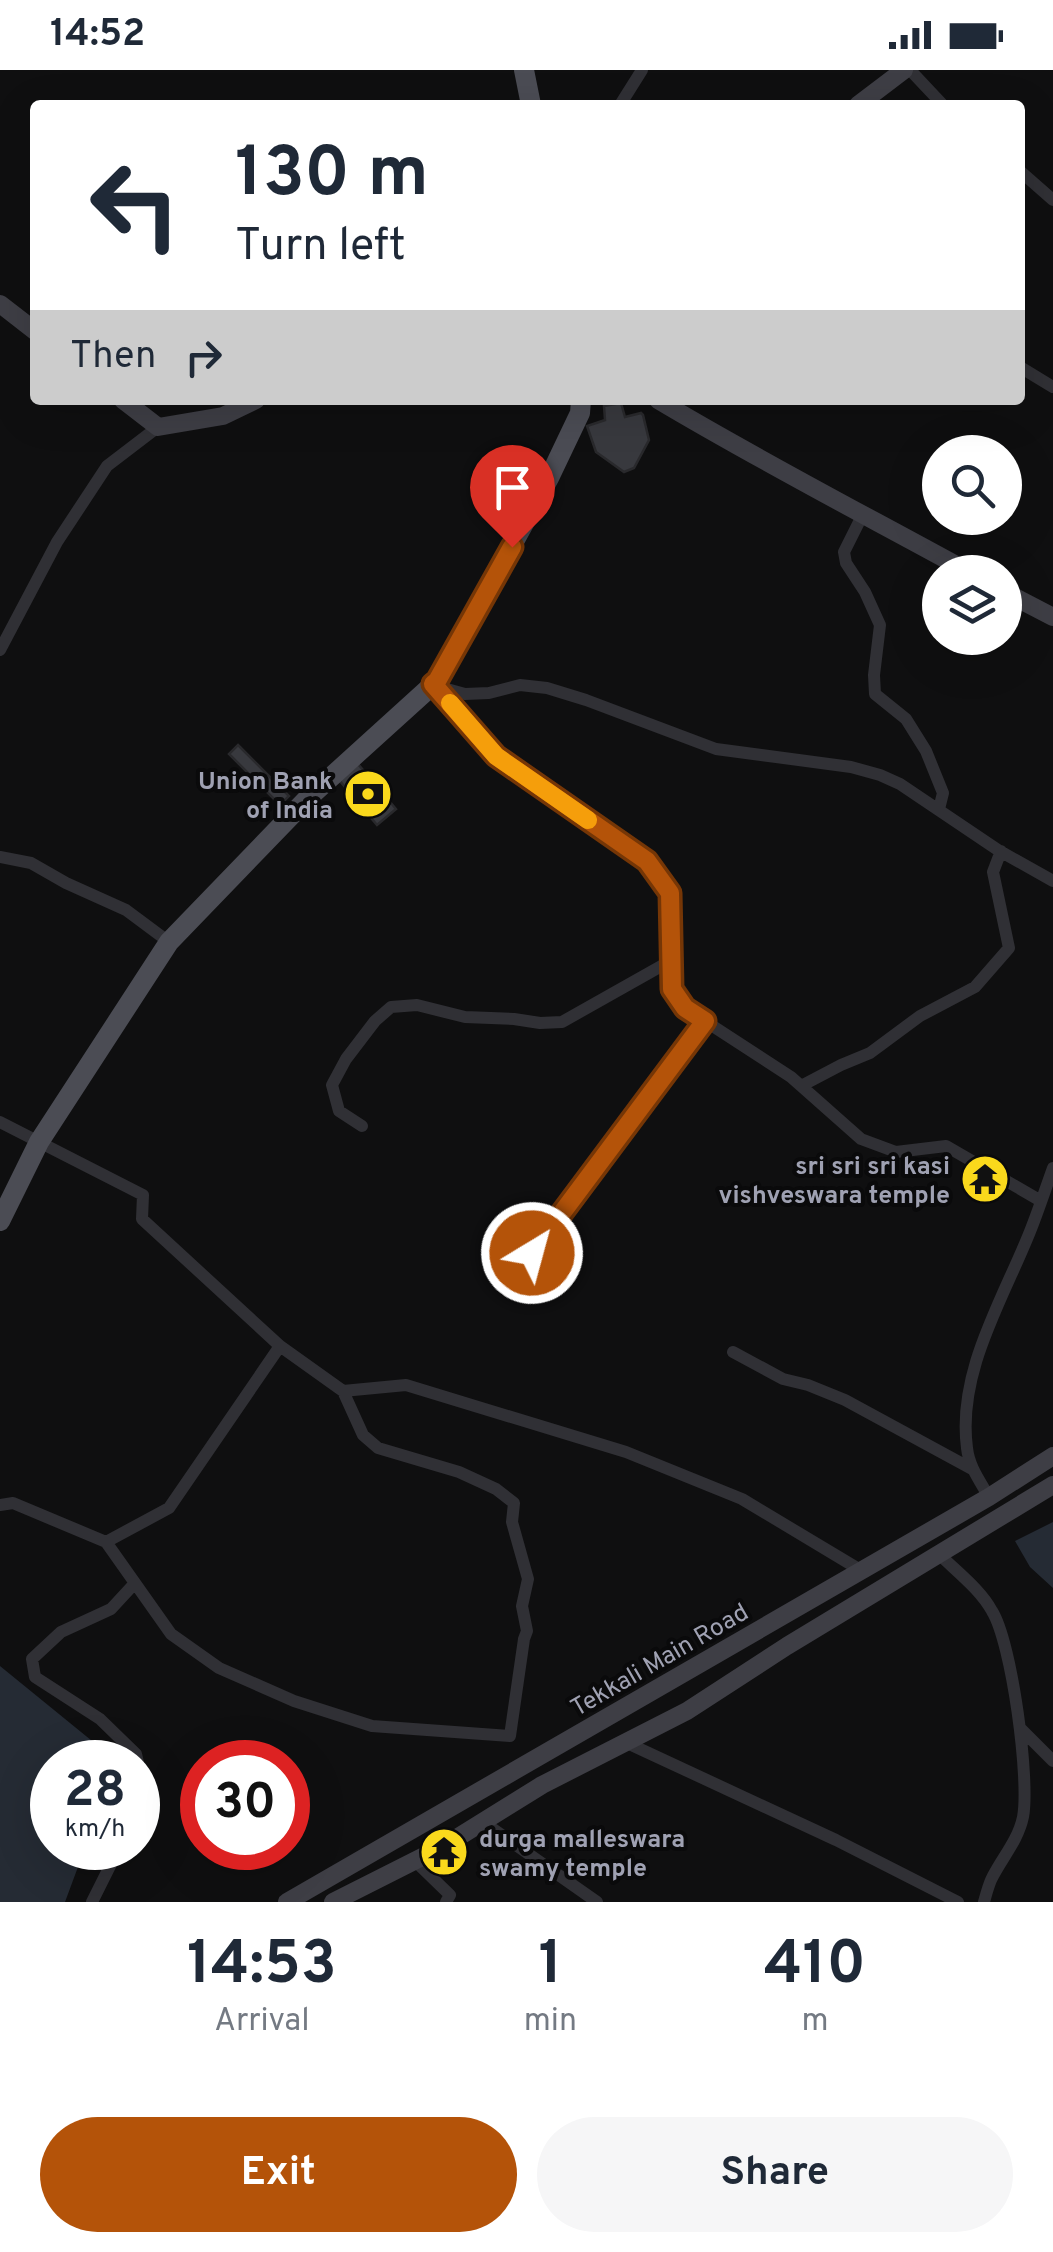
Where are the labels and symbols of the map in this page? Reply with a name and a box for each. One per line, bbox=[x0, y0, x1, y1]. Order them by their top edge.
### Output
pin bbox=[470, 445, 555, 548]
place label: Union Bank of India bbox=[198, 767, 333, 828]
bank icon: Union Bank of India bbox=[342, 768, 394, 820]
place label: sri sri sri kasi vishveswara temple bbox=[719, 1152, 950, 1213]
temple icon: sri sri sri kasi vishveswara temple bbox=[959, 1153, 1011, 1205]
position arrow bbox=[480, 1201, 584, 1305]
street label: Tekkali Main Road bbox=[566, 1598, 755, 1726]
speed limit sign: 30 bbox=[180, 1740, 310, 1870]
place label: durga malleswara swamy temple bbox=[479, 1825, 685, 1886]
temple icon: durga malleswara swamy temple bbox=[418, 1826, 470, 1878]

